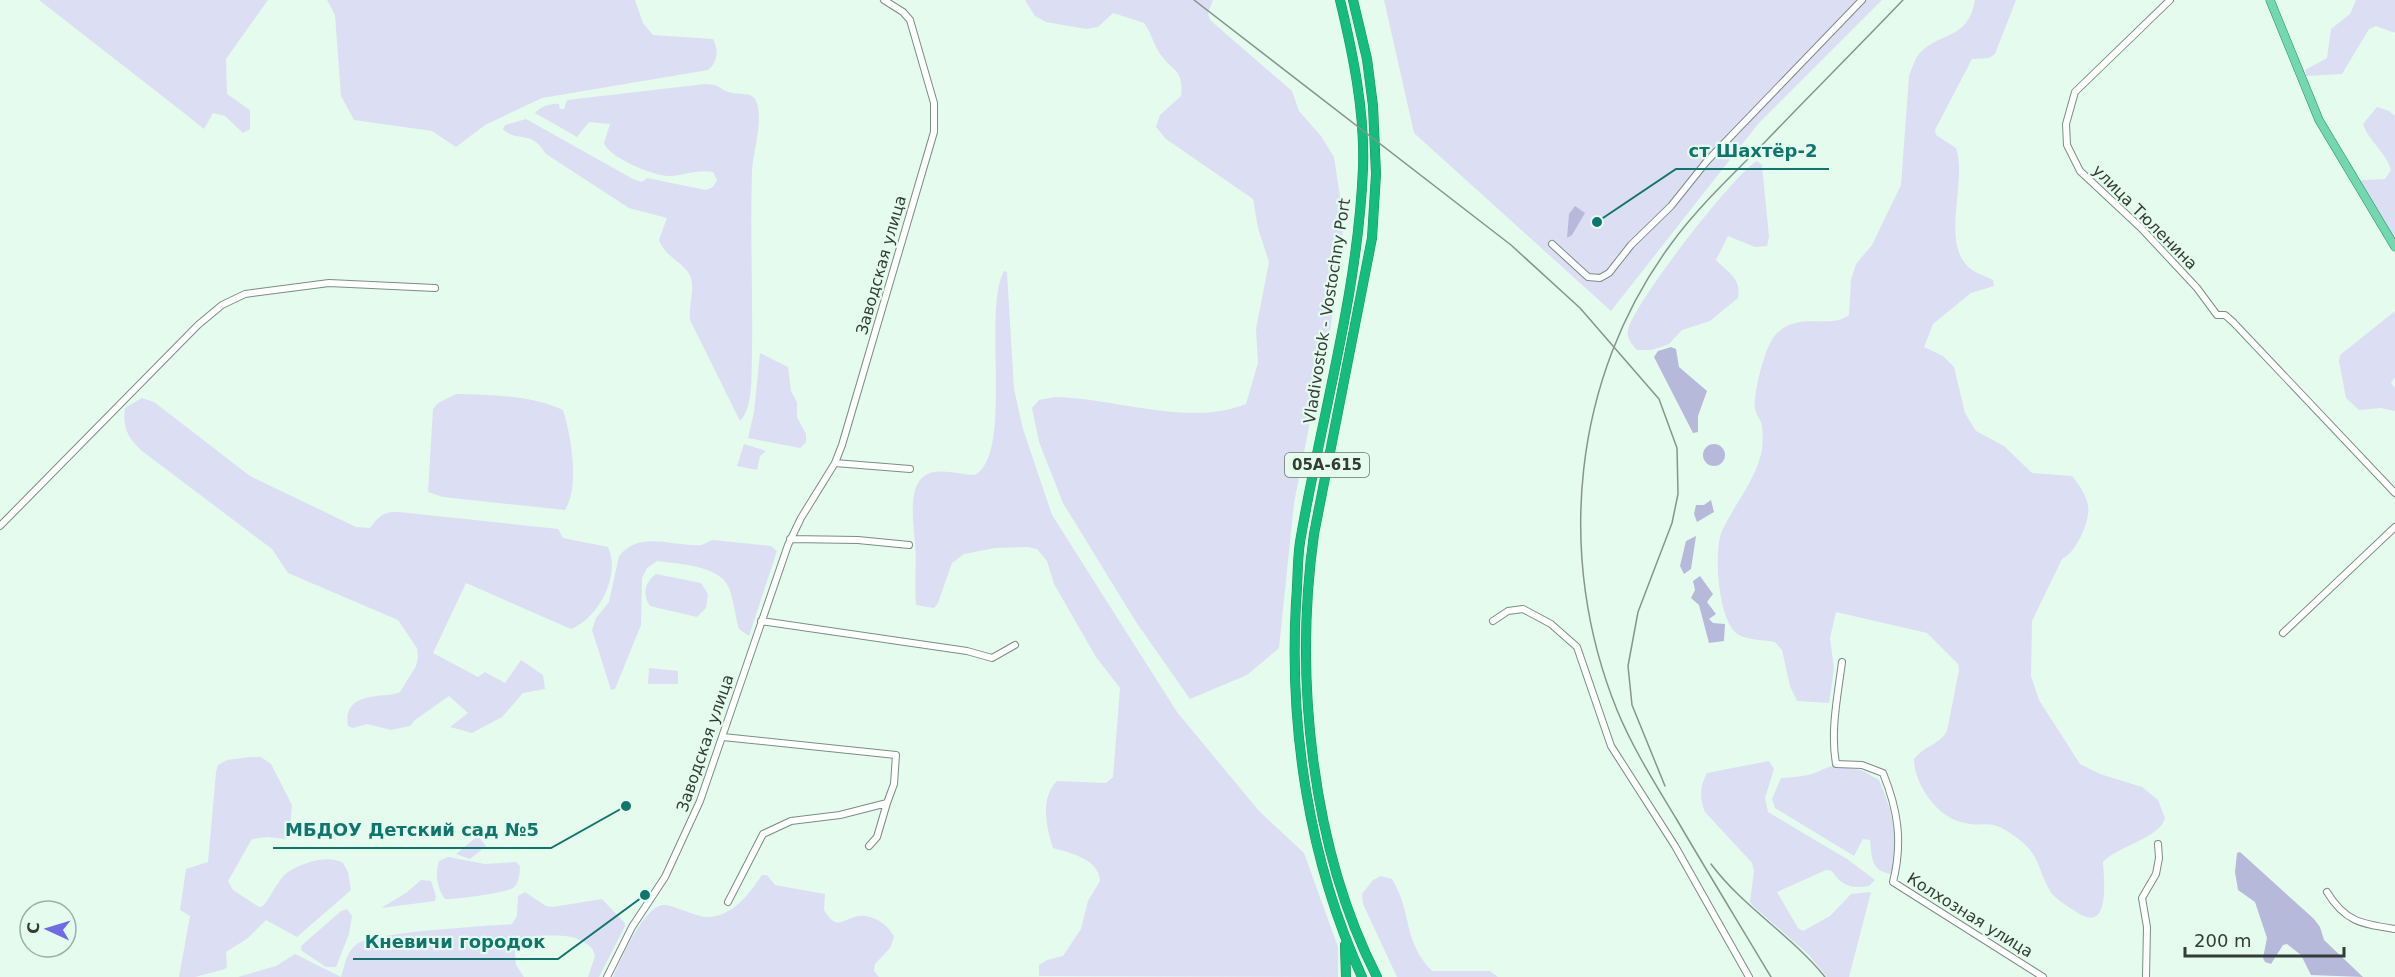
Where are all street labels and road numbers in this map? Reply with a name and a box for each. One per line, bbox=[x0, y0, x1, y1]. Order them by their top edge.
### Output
street label: улица Тюленина bbox=[2089, 161, 2201, 273]
street label: Заводская улица bbox=[852, 193, 910, 337]
street label: Vladivostok - Vostochny Port bbox=[1300, 197, 1354, 425]
road number: 05А-615 bbox=[1285, 453, 1369, 477]
street label: Заводская улица bbox=[673, 672, 737, 814]
street label: Колхозная улица bbox=[1904, 869, 2036, 961]

